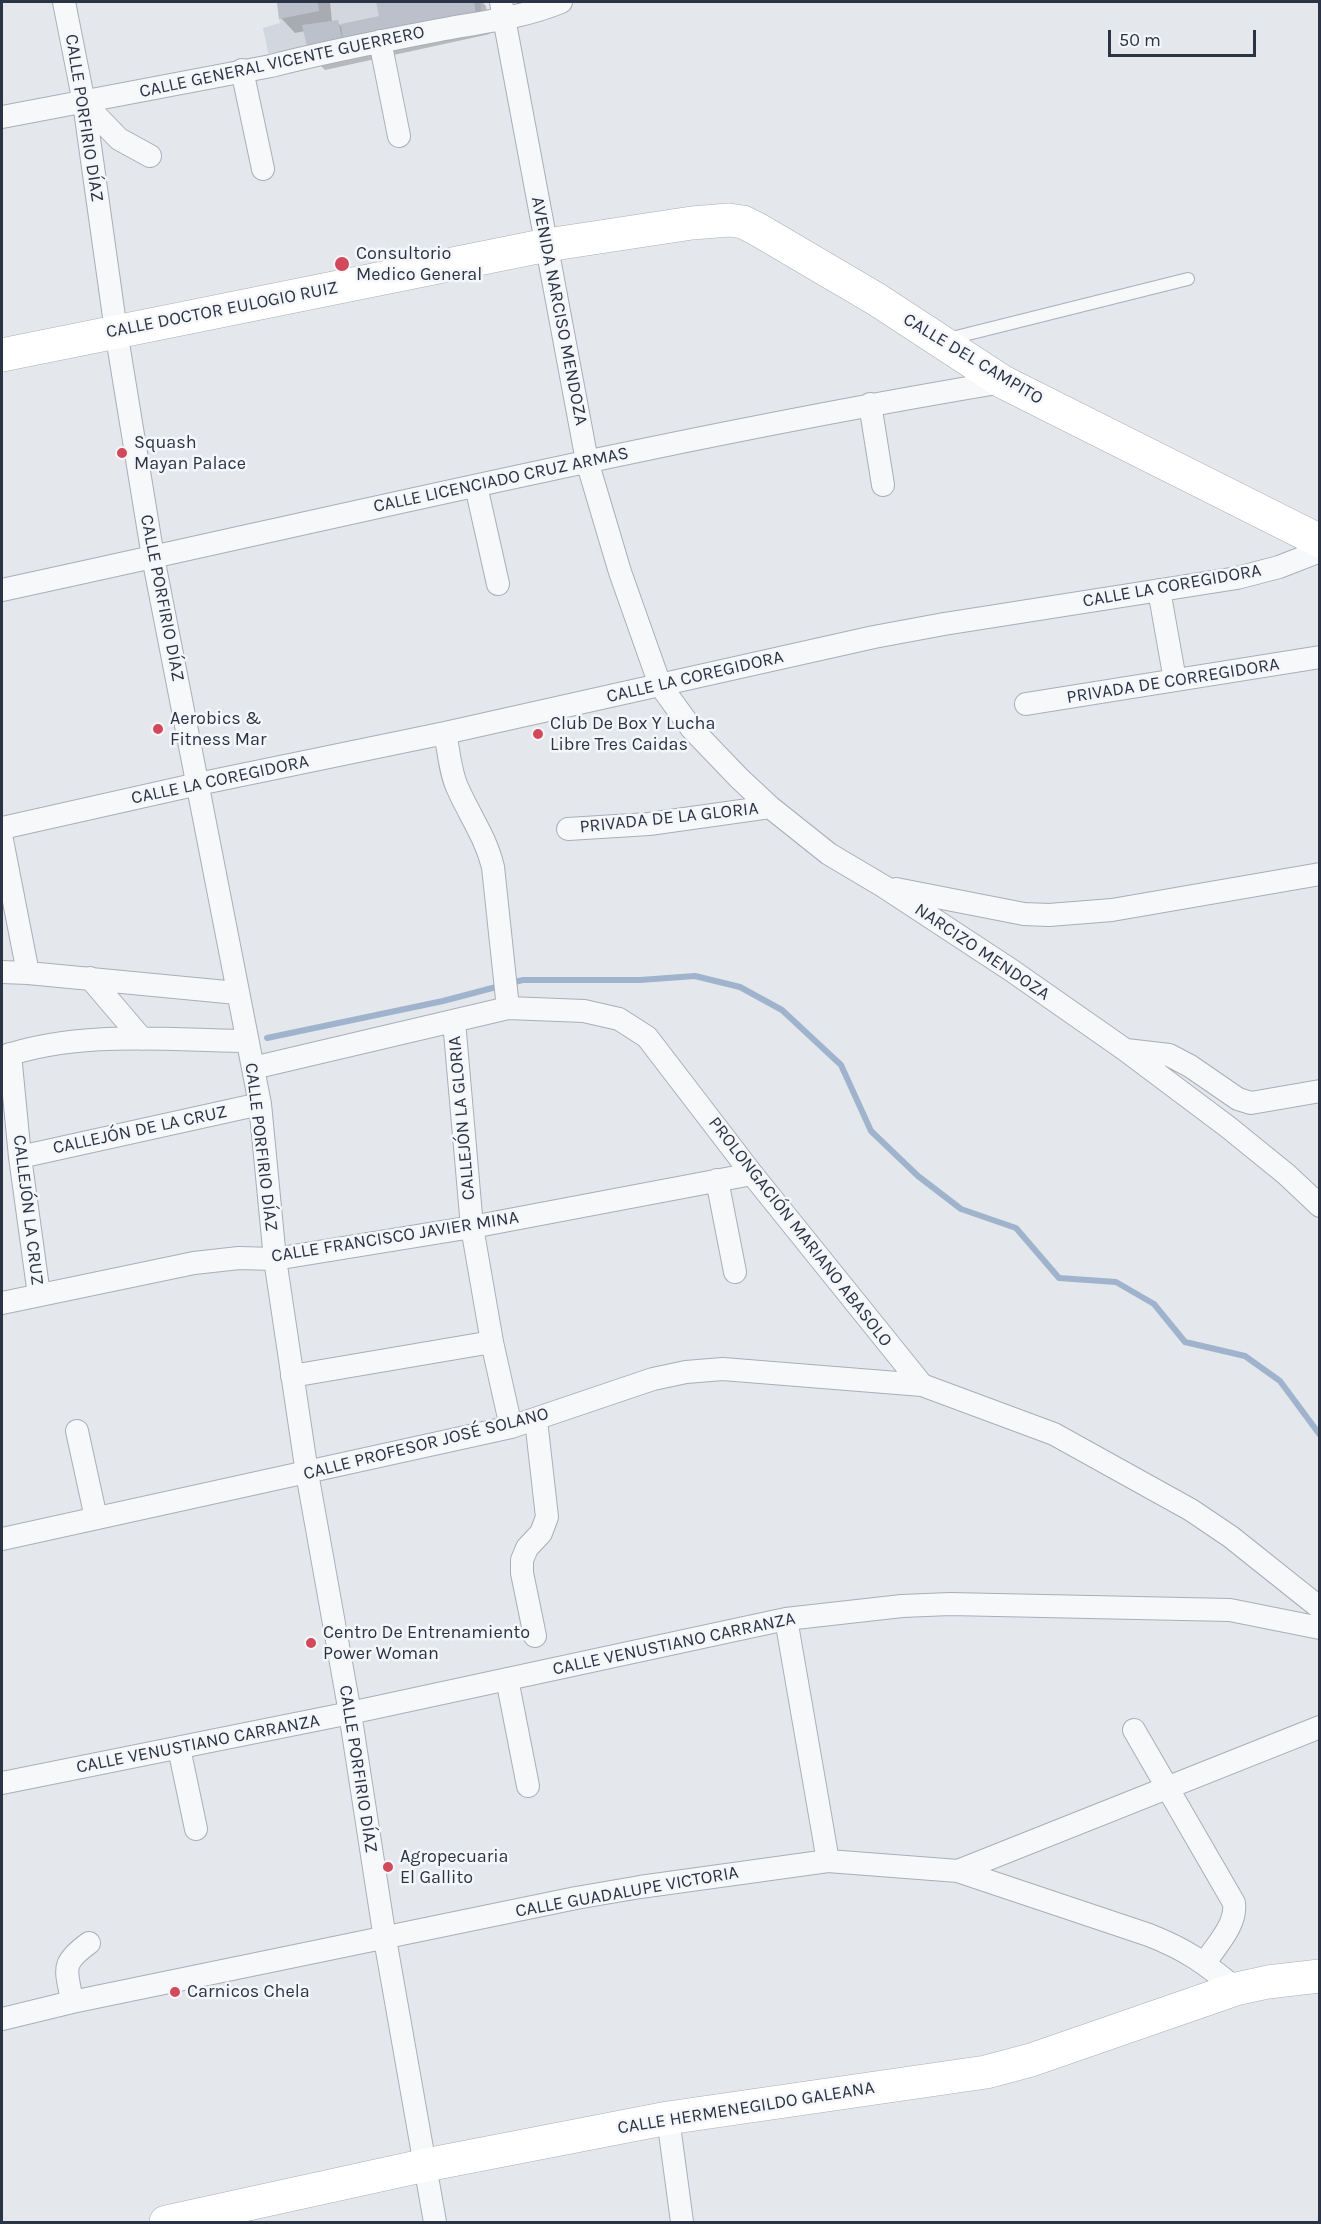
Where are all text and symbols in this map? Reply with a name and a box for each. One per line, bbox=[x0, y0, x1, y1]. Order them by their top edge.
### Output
scale bar bbox=[1111, 18, 1260, 56]
street label: CALLE GENERAL VICENTE GUERRERO bbox=[137, 21, 427, 103]
text: 50 m bbox=[1119, 29, 1161, 51]
street label: CALLE PORFIRIO DÍAZ bbox=[60, 33, 108, 203]
street label: AVENIDA NARCISO MENDOZA bbox=[526, 195, 592, 427]
place label: Consultorio Medico General bbox=[356, 243, 482, 286]
marker: Consultorio Medico General bbox=[333, 255, 351, 273]
street label: CALLE DOCTOR EULOGIO RUIZ bbox=[104, 277, 340, 343]
street label: CALLE DEL CAMPITO bbox=[899, 309, 1047, 409]
place label: Squash Mayan Palace bbox=[134, 432, 246, 474]
street label: CALLE LICENCIADO CRUZ ARMAS bbox=[371, 442, 631, 518]
marker: Squash Mayan Palace bbox=[115, 446, 129, 460]
street label: CALLE PORFIRIO DÍAZ bbox=[135, 513, 189, 683]
street label: CALLE LA COREGIDORA bbox=[1081, 560, 1263, 612]
street label: CALLE LA COREGIDORA bbox=[604, 646, 786, 708]
street label: PRIVADA DE CORREGIDORA bbox=[1065, 654, 1281, 708]
place label: Aerobics & Fitness Mar bbox=[170, 708, 267, 750]
place label: Club De Box Y Lucha Libre Tres Caidas bbox=[550, 713, 715, 756]
marker: Aerobics & Fitness Mar bbox=[151, 722, 165, 736]
marker: Club De Box Y Lucha Libre Tres Caidas bbox=[531, 727, 545, 741]
street label: CALLE LA COREGIDORA bbox=[129, 751, 311, 809]
street label: PRIVADA DE LA GLORIA bbox=[578, 798, 760, 838]
street label: NARCIZO MENDOZA bbox=[910, 899, 1054, 1005]
street label: CALLEJÓN LA GLORIA bbox=[444, 1035, 480, 1201]
street label: CALLE PORFIRIO DÍAZ bbox=[240, 1062, 282, 1232]
street label: CALLEJÓN DE LA CRUZ bbox=[51, 1101, 229, 1159]
street label: PROLONGACIÓN MARIANO ABASOLO bbox=[704, 1113, 896, 1351]
street label: CALLEJÓN LA CRUZ bbox=[8, 1134, 48, 1286]
street label: CALLE FRANCISCO JAVIER MINA bbox=[270, 1207, 520, 1267]
street label: CALLE PROFESOR JOSÉ SOLANO bbox=[301, 1403, 551, 1485]
street label: CALLE VENUSTIANO CARRANZA bbox=[551, 1608, 797, 1680]
place label: Centro De Entrenamiento Power Woman bbox=[323, 1622, 530, 1664]
marker: Centro De Entrenamiento Power Woman bbox=[304, 1636, 318, 1650]
street label: CALLE PORFIRIO DÍAZ bbox=[334, 1684, 382, 1854]
street label: CALLE VENUSTIANO CARRANZA bbox=[74, 1710, 322, 1778]
place label: Agropecuaria El Gallito bbox=[400, 1846, 508, 1888]
marker: Agropecuaria El Gallito bbox=[381, 1860, 395, 1874]
street label: CALLE GUADALUPE VICTORIA bbox=[514, 1862, 740, 1922]
place label: Carnicos Chela bbox=[187, 1981, 310, 2003]
marker: Carnicos Chela bbox=[168, 1985, 182, 1999]
street label: CALLE HERMENEGILDO GALEANA bbox=[616, 2077, 876, 2139]

